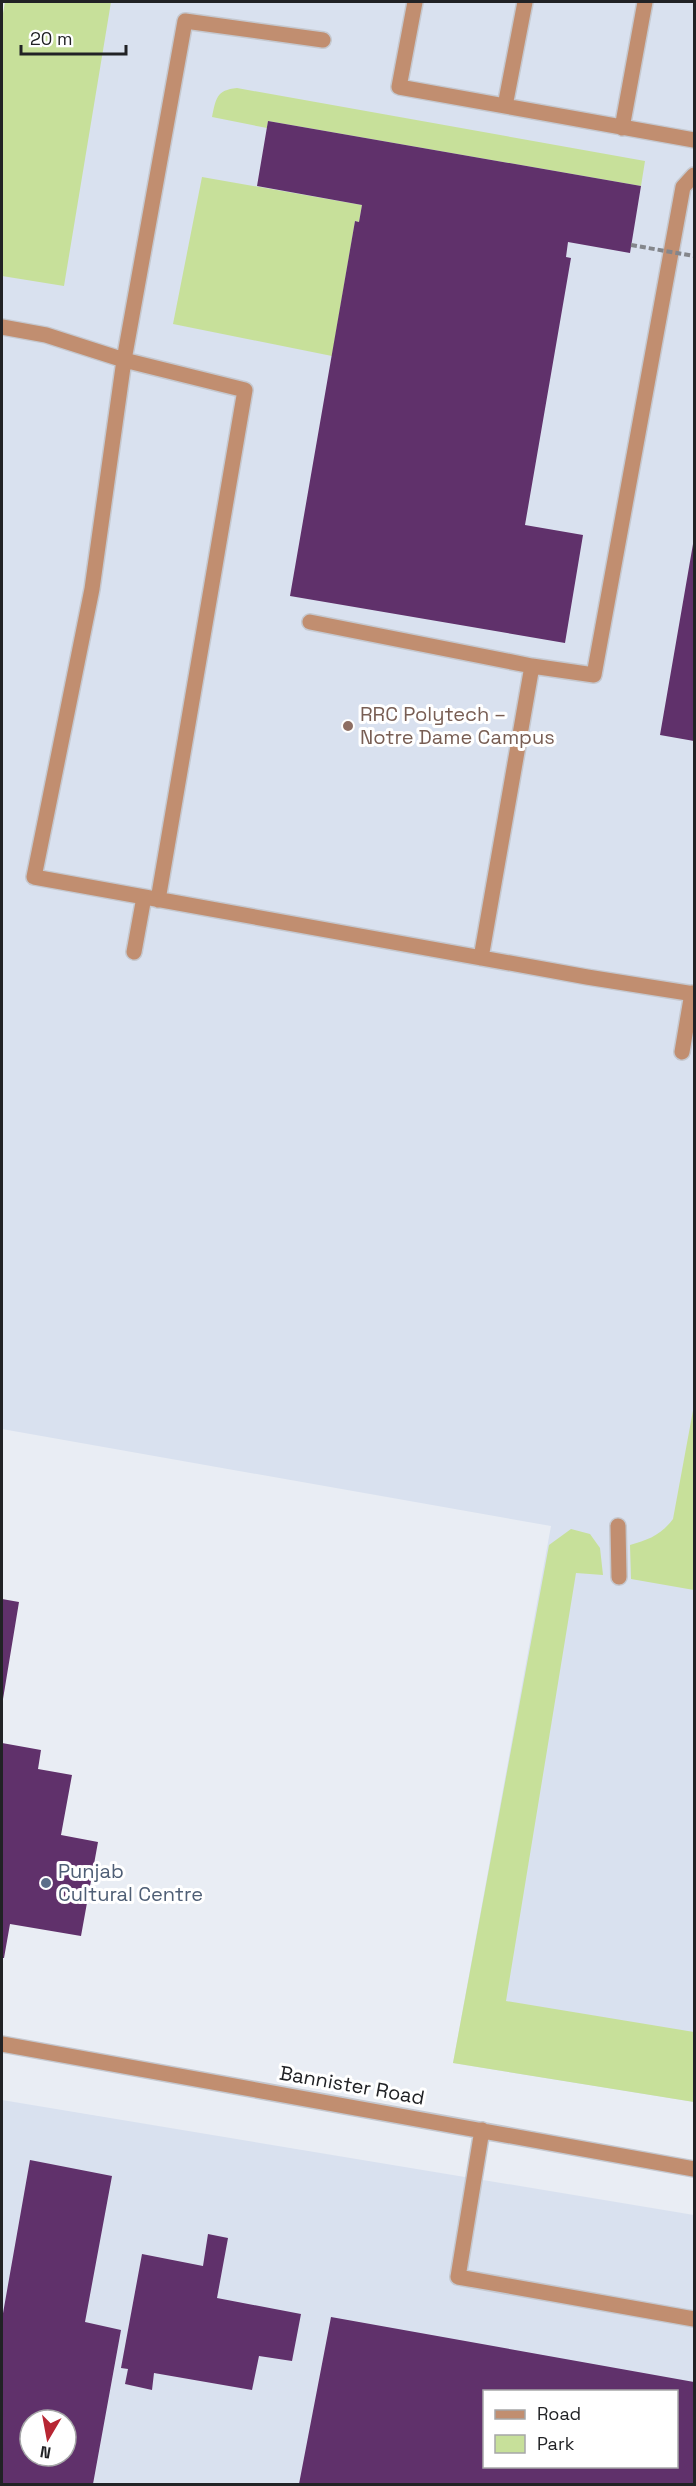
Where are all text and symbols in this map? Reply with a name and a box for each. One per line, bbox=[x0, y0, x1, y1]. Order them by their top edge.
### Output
scale bar bbox=[21, 18, 126, 56]
text: 20 m bbox=[30, 27, 73, 50]
place label: RRC Polytech – Notre Dame Campus bbox=[360, 701, 555, 750]
marker: RRC Polytech – Notre Dame Campus bbox=[341, 719, 355, 733]
place label: Punjab Cultural Centre bbox=[58, 1858, 203, 1907]
marker: Punjab Cultural Centre bbox=[39, 1876, 53, 1890]
street label: Bannister Road bbox=[277, 2059, 427, 2111]
legend bbox=[483, 2390, 678, 2468]
text: Road bbox=[537, 2402, 581, 2425]
north arrow bbox=[18, 2408, 78, 2468]
text: Park bbox=[537, 2432, 575, 2455]
text: N bbox=[38, 2441, 53, 2464]

